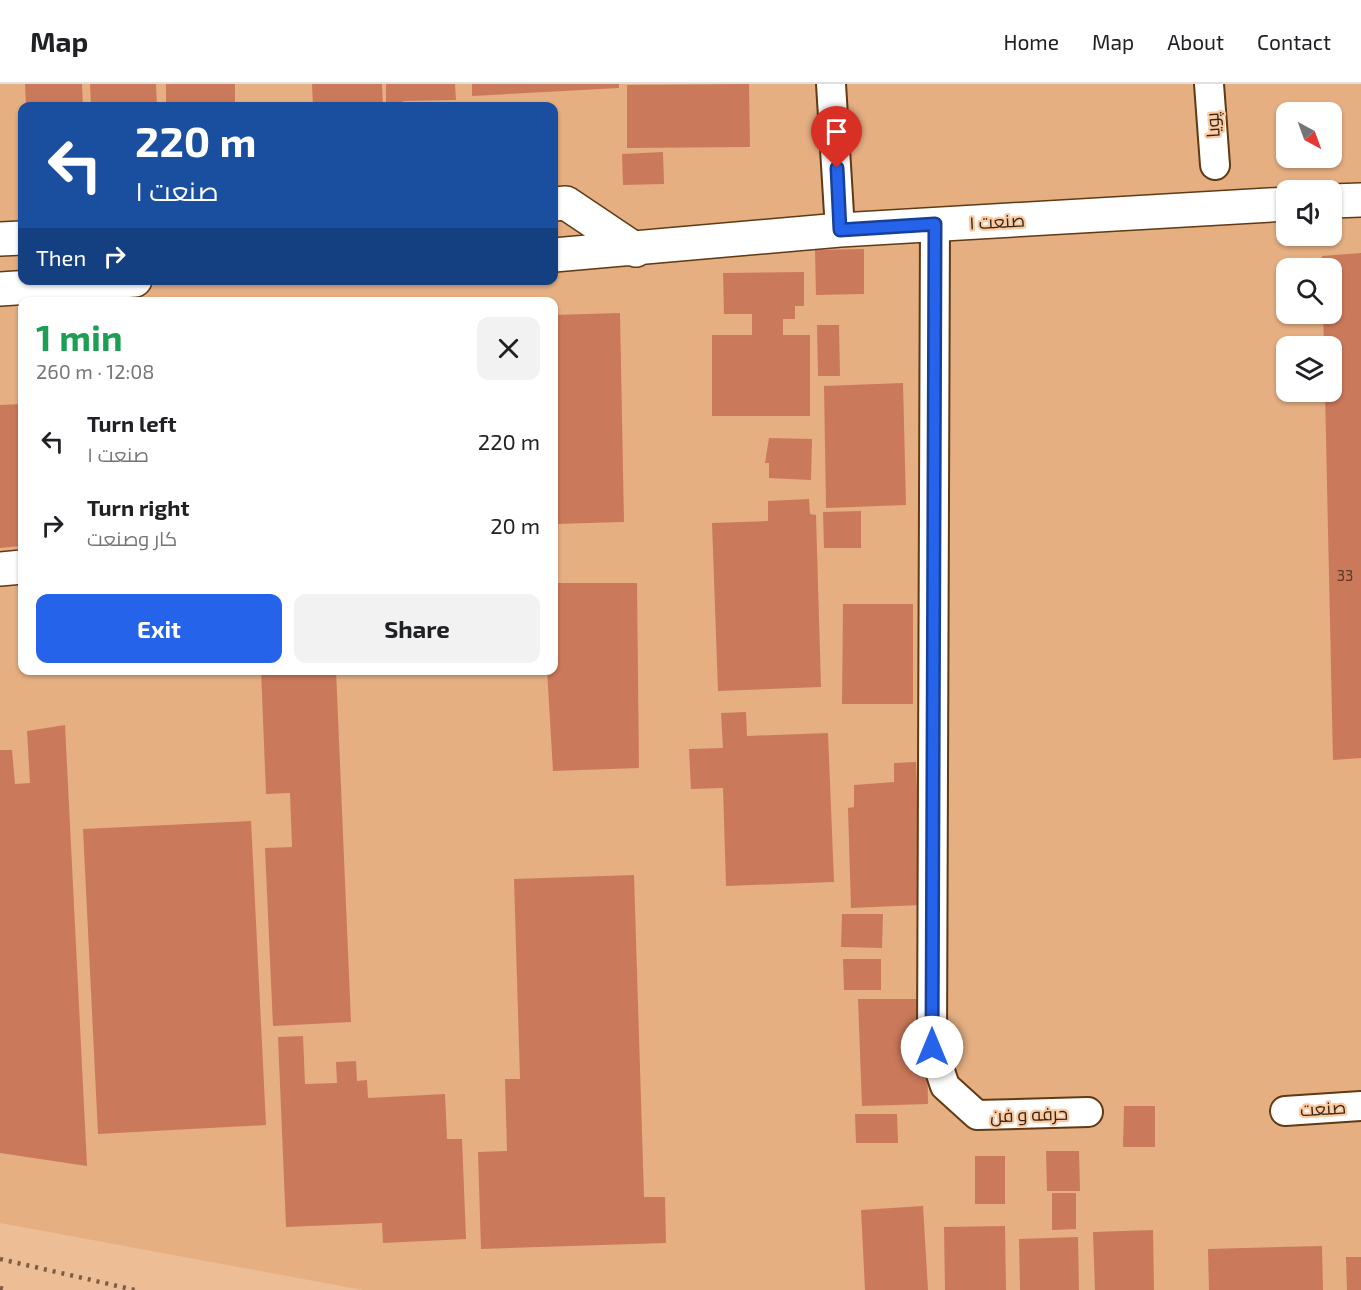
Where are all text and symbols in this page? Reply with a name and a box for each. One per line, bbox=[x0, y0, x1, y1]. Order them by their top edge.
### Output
text: Map bbox=[30, 24, 88, 58]
text: Home bbox=[1003, 29, 1059, 54]
text: Map bbox=[1092, 29, 1134, 54]
text: About bbox=[1167, 29, 1224, 54]
text: Contact bbox=[1257, 29, 1331, 54]
north arrow bbox=[1276, 102, 1342, 168]
map controls bbox=[1276, 102, 1342, 402]
pin bbox=[811, 106, 862, 168]
street label: پویا bbox=[1200, 111, 1226, 138]
text: 220 m bbox=[135, 115, 256, 165]
icon: arrive bbox=[820, 115, 853, 148]
icon: left bbox=[36, 126, 114, 204]
text: صنعت ۱ bbox=[135, 174, 219, 206]
button: sound bbox=[1276, 180, 1342, 246]
street label: صنعت ۱ bbox=[969, 209, 1025, 233]
icon: right bbox=[98, 240, 131, 273]
text: Then bbox=[36, 244, 86, 270]
button: search bbox=[1276, 258, 1342, 324]
text: 1 min bbox=[36, 315, 123, 358]
button: close bbox=[477, 317, 540, 380]
button: layers bbox=[1276, 336, 1342, 402]
text: 260 m · 12:08 bbox=[36, 359, 154, 383]
text: Turn left bbox=[87, 410, 176, 436]
icon: left bbox=[36, 425, 69, 458]
text: 220 m bbox=[478, 428, 540, 454]
text: صنعت ۱ bbox=[87, 442, 149, 466]
text: Turn right bbox=[87, 494, 189, 520]
icon: right bbox=[36, 509, 69, 542]
text: 20 m bbox=[490, 512, 540, 538]
text: کار وصنعت bbox=[87, 526, 177, 550]
house number: 33 bbox=[1337, 566, 1353, 584]
button: Exit bbox=[36, 594, 282, 663]
button: Share bbox=[294, 594, 540, 663]
position arrow bbox=[900, 1015, 964, 1079]
street label: صنعت bbox=[1299, 1095, 1347, 1121]
street label: حرفه و فن bbox=[990, 1102, 1068, 1127]

